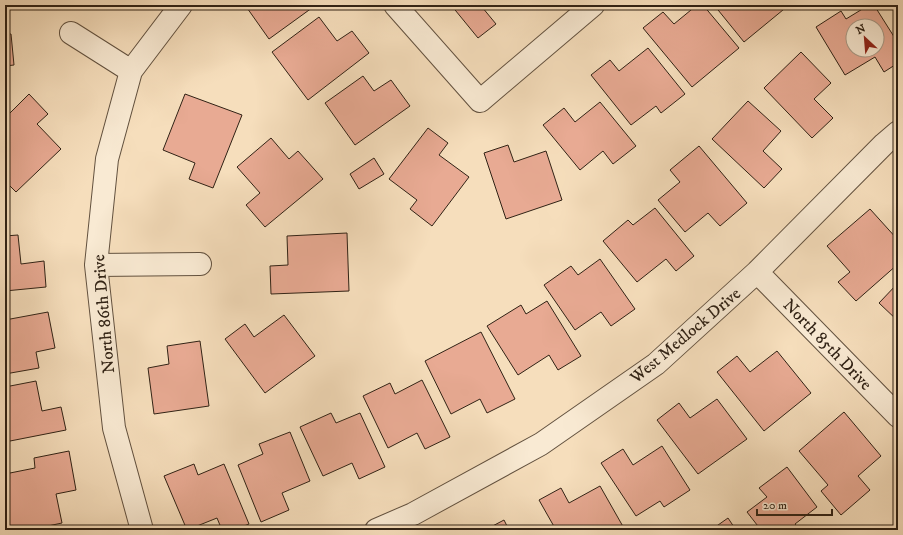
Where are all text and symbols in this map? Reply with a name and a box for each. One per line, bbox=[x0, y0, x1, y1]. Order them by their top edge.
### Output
north arrow bbox=[845, 18, 885, 58]
text: N bbox=[854, 22, 868, 38]
street label: North 86th Drive bbox=[88, 254, 120, 374]
street label: West Medlock Drive bbox=[625, 283, 746, 389]
street label: North 85th Drive bbox=[778, 294, 877, 395]
scale bar bbox=[757, 491, 832, 517]
text: 20 m bbox=[763, 498, 787, 513]

